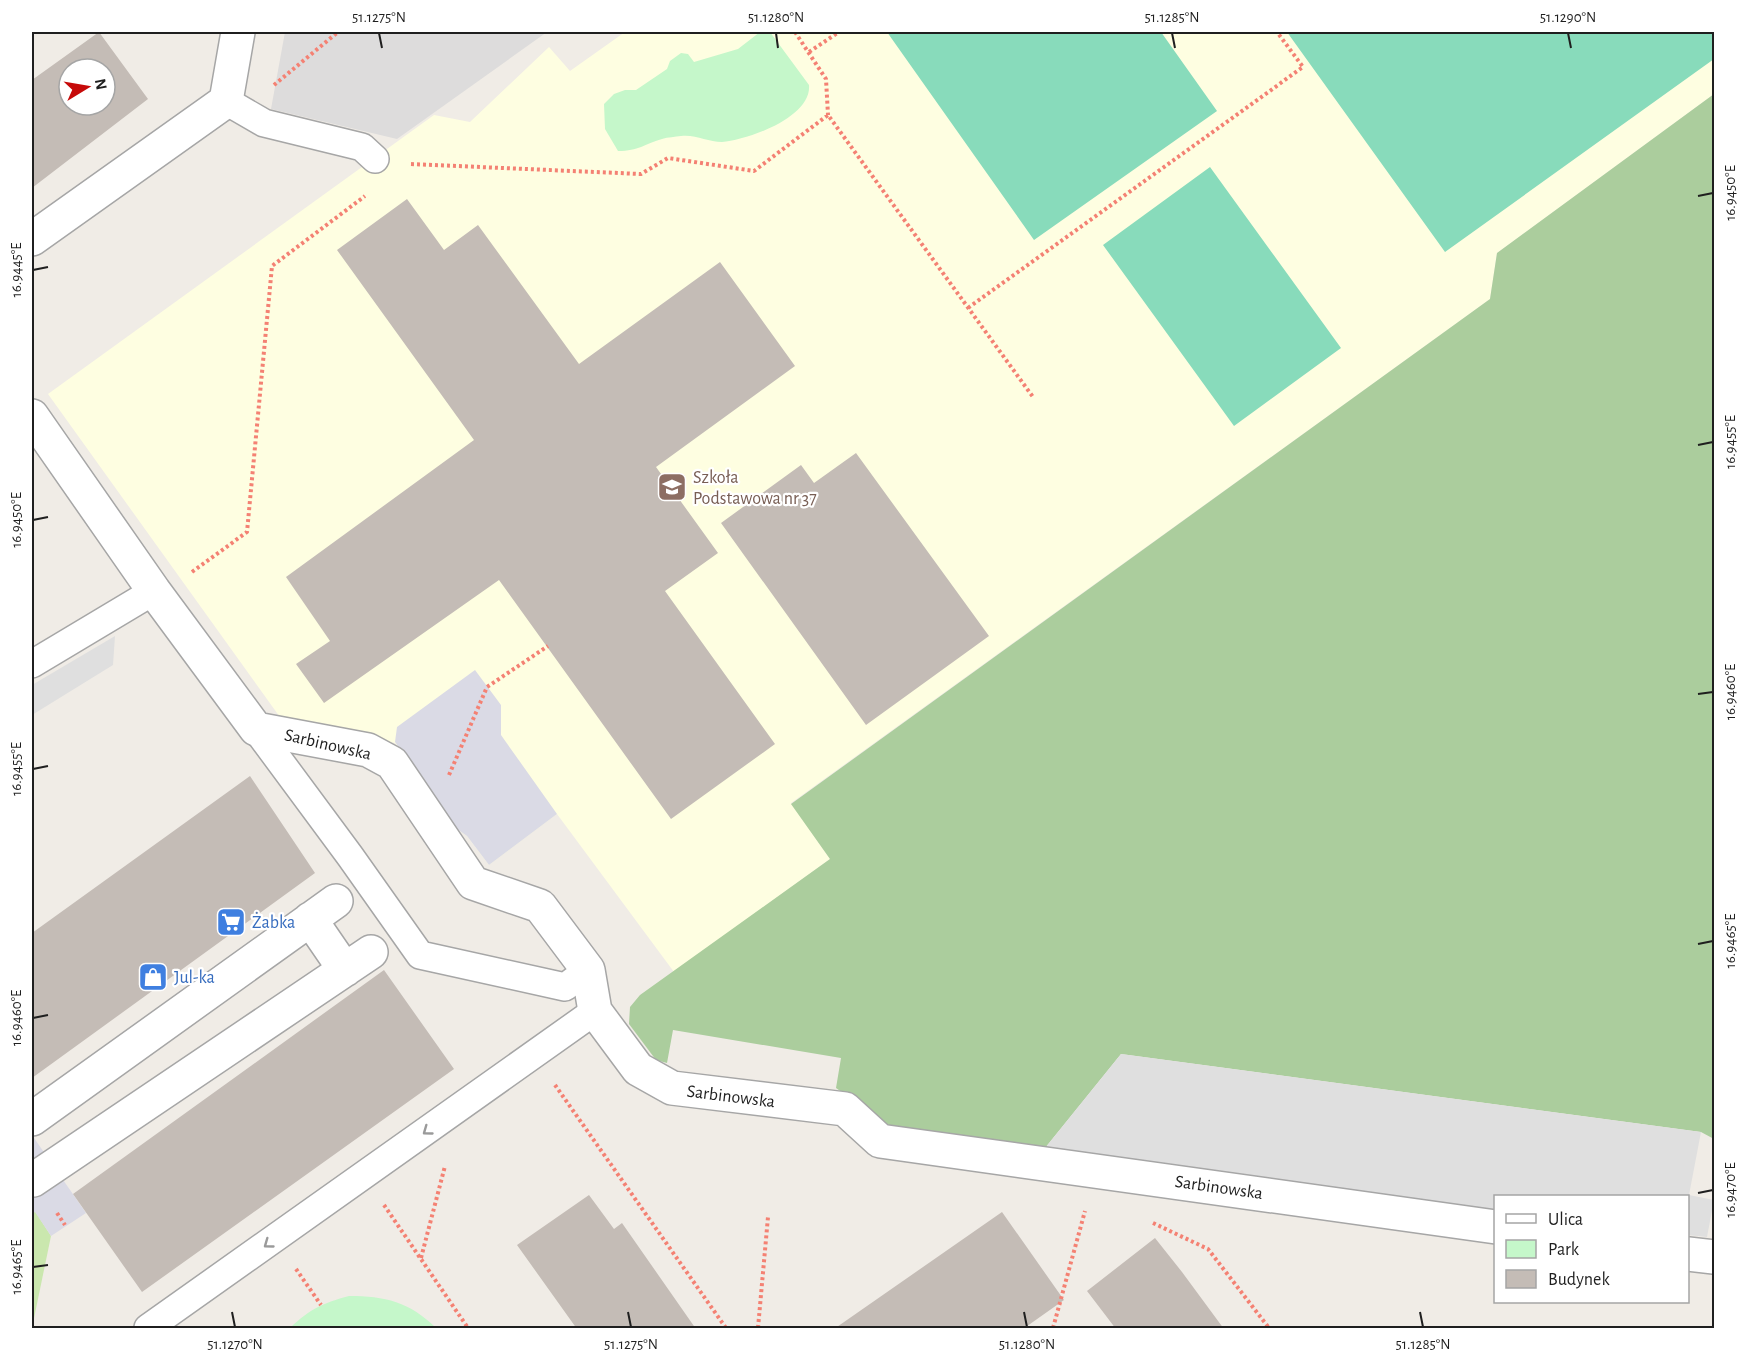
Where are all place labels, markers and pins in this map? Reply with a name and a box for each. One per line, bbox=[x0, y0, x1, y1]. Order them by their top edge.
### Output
place label: Szkoła Podstawowa nr 37 bbox=[693, 469, 817, 508]
school or university icon: Szkoła Podstawowa nr 37 bbox=[656, 471, 688, 503]
supermarket icon: Żabka bbox=[215, 906, 247, 938]
place label: Żabka bbox=[252, 912, 295, 932]
shop icon: Jul-ka bbox=[137, 961, 169, 993]
place label: Jul-ka bbox=[174, 969, 215, 987]

